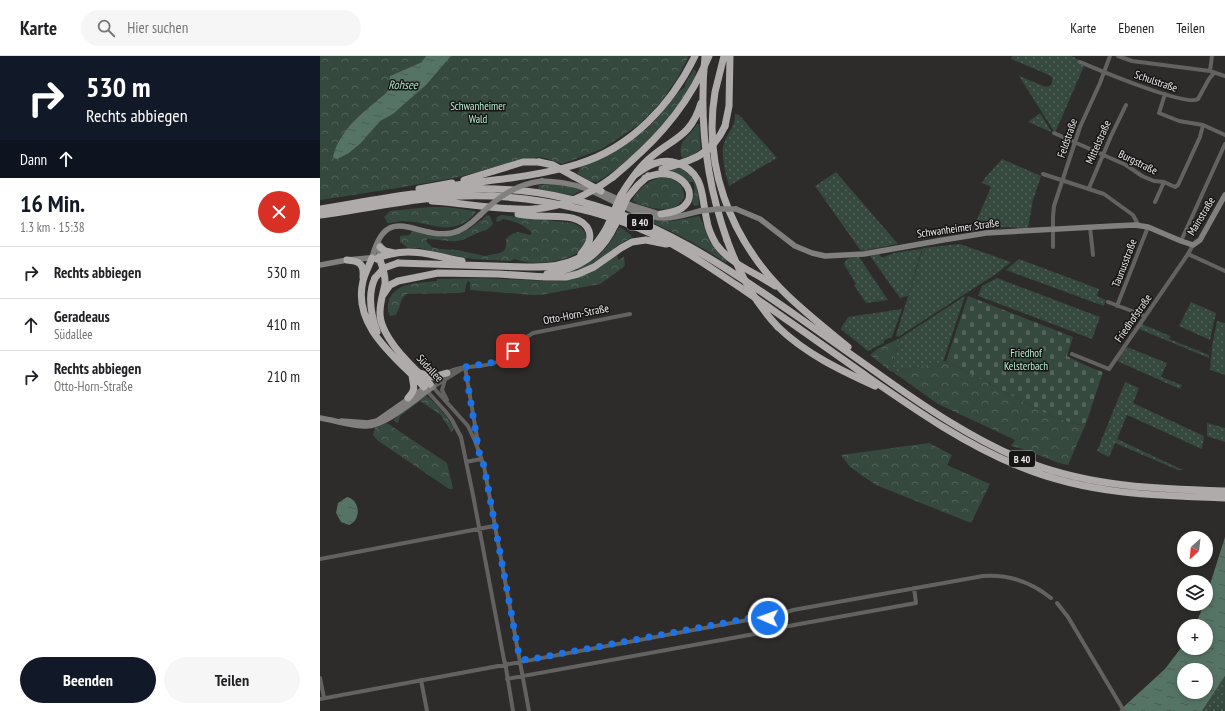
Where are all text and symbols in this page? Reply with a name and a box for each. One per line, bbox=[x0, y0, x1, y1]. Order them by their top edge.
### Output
search box bbox=[81, 10, 361, 46]
text: Karte bbox=[20, 16, 57, 40]
icon: search bbox=[95, 17, 117, 39]
text: Hier suchen bbox=[127, 18, 188, 37]
text: Karte bbox=[1070, 19, 1096, 37]
text: Ebenen bbox=[1118, 19, 1154, 37]
text: Teilen bbox=[1176, 19, 1205, 37]
street label: Schulstraße bbox=[1133, 67, 1180, 95]
text: 530 m bbox=[86, 68, 150, 105]
icon: right bbox=[20, 72, 72, 124]
water label: Rohsee bbox=[388, 77, 419, 92]
park label: Schwanheimer Wald bbox=[450, 99, 506, 126]
text: Rechts abbiegen bbox=[86, 104, 188, 127]
street label: Feldstraße bbox=[1054, 116, 1080, 159]
street label: Mittelstraße bbox=[1082, 117, 1114, 166]
street label: Burgstraße bbox=[1116, 147, 1160, 178]
icon: ahead bbox=[55, 148, 77, 170]
text: Dann bbox=[20, 150, 47, 169]
text: 16 Min. bbox=[20, 188, 85, 219]
button: close bbox=[258, 191, 300, 233]
street label: Mainstraße bbox=[1184, 194, 1218, 238]
road number: B 40 bbox=[627, 214, 653, 230]
street label: Schwanheimer Straße bbox=[916, 215, 1001, 241]
text: 1.3 km · 15:38 bbox=[20, 219, 85, 236]
street label: Taunusstraße bbox=[1108, 236, 1140, 289]
icon: right bbox=[20, 262, 42, 284]
text: Rechts abbiegen bbox=[54, 263, 141, 282]
text: 530 m bbox=[267, 263, 300, 282]
street label: Friedhofstraße bbox=[1111, 291, 1155, 345]
street label: Otto-Horn-Straße bbox=[542, 301, 611, 327]
text: Geradeaus bbox=[54, 307, 110, 326]
icon: ahead bbox=[20, 314, 42, 336]
text: 410 m bbox=[267, 315, 300, 334]
text: Südallee bbox=[54, 326, 93, 343]
pin bbox=[496, 334, 530, 368]
icon: arrive bbox=[502, 340, 524, 362]
park label: Friedhof Kelsterbach bbox=[1004, 346, 1048, 373]
street label: Südallee bbox=[414, 351, 447, 385]
text: Rechts abbiegen bbox=[54, 359, 141, 378]
icon: right bbox=[20, 366, 42, 388]
text: 210 m bbox=[267, 367, 300, 386]
text: Otto-Horn-Straße bbox=[54, 378, 133, 395]
road number: B 40 bbox=[1009, 451, 1035, 467]
north arrow bbox=[1177, 531, 1213, 567]
map controls bbox=[1177, 531, 1213, 699]
button: layers bbox=[1177, 575, 1213, 611]
position arrow bbox=[747, 597, 789, 639]
button: + bbox=[1177, 619, 1213, 655]
button: Beenden bbox=[20, 657, 156, 703]
button: Teilen bbox=[164, 657, 300, 703]
button: − bbox=[1177, 663, 1213, 699]

